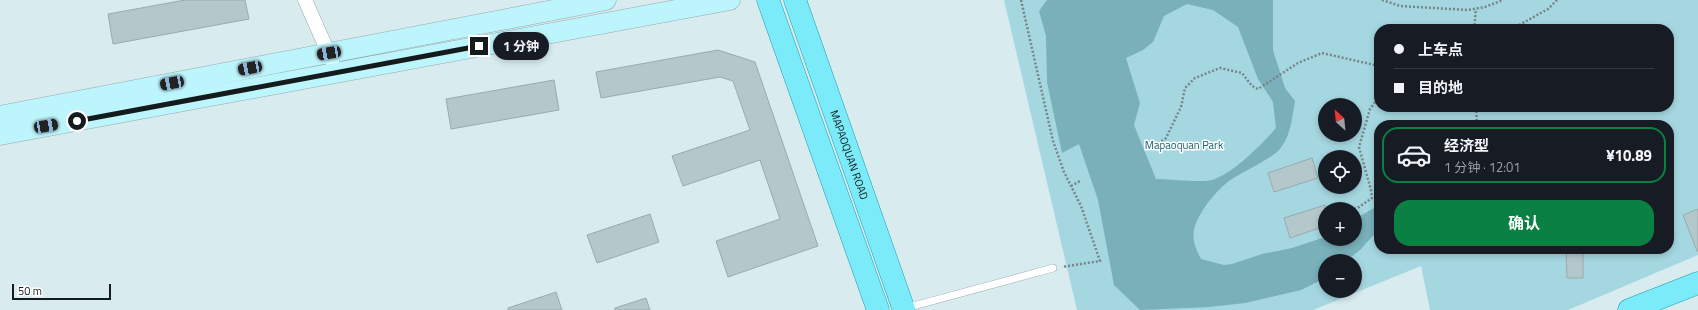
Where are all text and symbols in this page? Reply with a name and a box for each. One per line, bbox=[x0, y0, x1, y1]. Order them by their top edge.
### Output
callout: 1 分钟 bbox=[493, 32, 549, 60]
text: 1 分钟 bbox=[503, 36, 539, 56]
route end bbox=[470, 37, 488, 55]
text: 上车点 bbox=[1418, 38, 1463, 61]
car bbox=[316, 45, 342, 61]
car bbox=[237, 60, 263, 76]
car bbox=[159, 75, 185, 91]
text: 目的地 bbox=[1418, 76, 1463, 99]
north arrow bbox=[1318, 98, 1362, 142]
map controls bbox=[1318, 98, 1362, 298]
street label: MAPAOQUAN ROAD bbox=[826, 108, 873, 202]
route start bbox=[68, 112, 86, 130]
car bbox=[33, 118, 59, 134]
text: 经济型 bbox=[1444, 134, 1489, 157]
park label: Mapaoquan Park bbox=[1145, 137, 1224, 153]
icon: car bbox=[1396, 137, 1432, 173]
text: ¥10.89 bbox=[1606, 144, 1652, 167]
button: locate bbox=[1318, 150, 1362, 194]
text: 1 分钟 · 12:01 bbox=[1444, 157, 1521, 177]
button: 确认 bbox=[1394, 200, 1654, 246]
button: + bbox=[1318, 202, 1362, 246]
button: − bbox=[1318, 254, 1362, 298]
scale bar bbox=[12, 282, 111, 301]
text: 50 m bbox=[18, 283, 42, 299]

